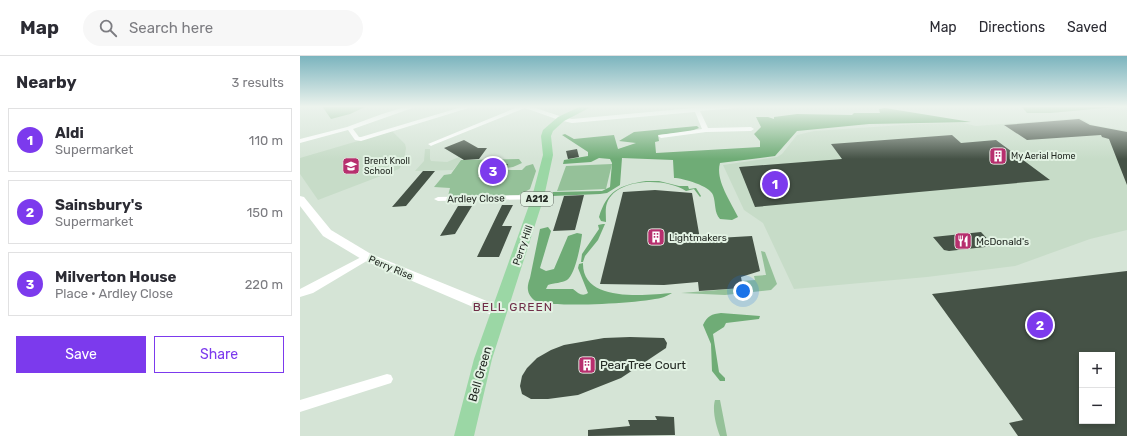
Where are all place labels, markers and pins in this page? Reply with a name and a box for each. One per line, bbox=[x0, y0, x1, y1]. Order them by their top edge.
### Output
building icon: My Aerial Home bbox=[988, 146, 1008, 166]
place label: My Aerial Home bbox=[1011, 151, 1075, 161]
school or university icon: Brent Knoll School bbox=[341, 156, 361, 176]
place label: Brent Knoll School bbox=[364, 156, 410, 176]
pin: 3 bbox=[480, 156, 506, 186]
pin: 1 bbox=[762, 169, 788, 199]
building icon: Lightmakers bbox=[646, 227, 666, 247]
restaurant icon: McDonald's bbox=[953, 231, 973, 251]
place label: Lightmakers bbox=[669, 232, 727, 244]
place label: McDonald's bbox=[976, 236, 1029, 248]
pin: 2 bbox=[1027, 310, 1053, 340]
building icon: Pear Tree Court bbox=[577, 355, 597, 375]
place label: Pear Tree Court bbox=[600, 358, 686, 372]

